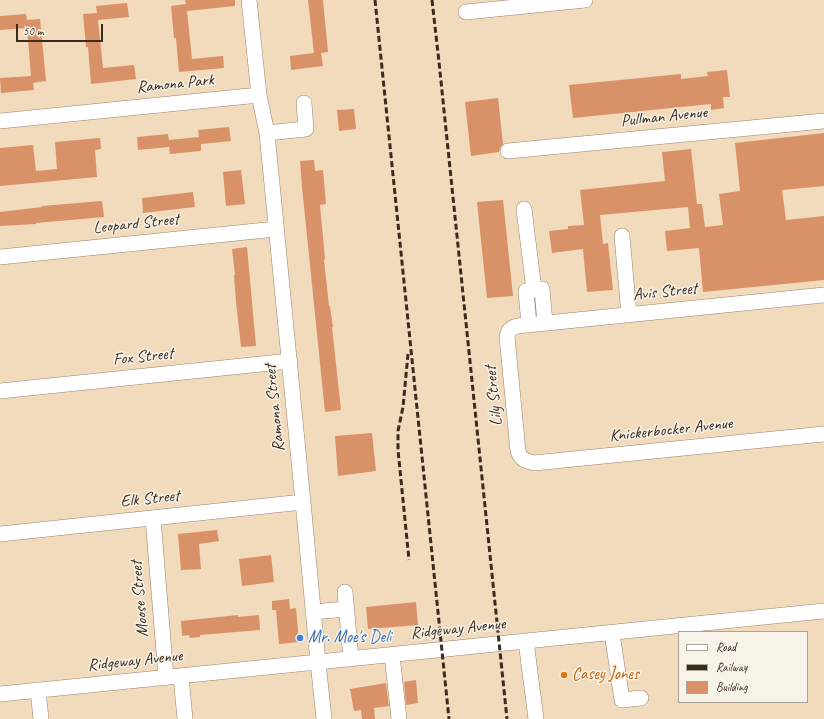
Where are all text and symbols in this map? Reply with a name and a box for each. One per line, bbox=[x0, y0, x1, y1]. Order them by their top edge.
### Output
scale bar bbox=[18, 16, 105, 42]
text: 50 m bbox=[23, 23, 43, 39]
street label: Ramona Park bbox=[135, 70, 215, 98]
street label: Pullman Avenue bbox=[620, 102, 708, 132]
street label: Leopard Street bbox=[92, 209, 180, 239]
street label: Avis Street bbox=[632, 278, 698, 306]
street label: Fox Street bbox=[112, 344, 174, 370]
street label: Ramona Street bbox=[260, 363, 290, 453]
street label: Lily Street bbox=[481, 365, 507, 427]
street label: Knickerbocker Avenue bbox=[609, 413, 733, 447]
street label: Elk Street bbox=[119, 486, 181, 512]
street label: Moose Street bbox=[126, 560, 154, 638]
street label: Ridgeway Avenue bbox=[410, 614, 506, 644]
place label: Mr. Moe's Deli bbox=[308, 628, 391, 648]
legend bbox=[678, 631, 808, 703]
marker: Mr. Moe's Deli bbox=[295, 633, 305, 643]
text: Road bbox=[716, 639, 736, 655]
street label: Ridgeway Avenue bbox=[87, 646, 183, 676]
text: Railway bbox=[716, 659, 747, 675]
place label: Casey Jones bbox=[572, 665, 639, 685]
marker: Casey Jones bbox=[559, 670, 569, 680]
text: Building bbox=[716, 679, 748, 695]

